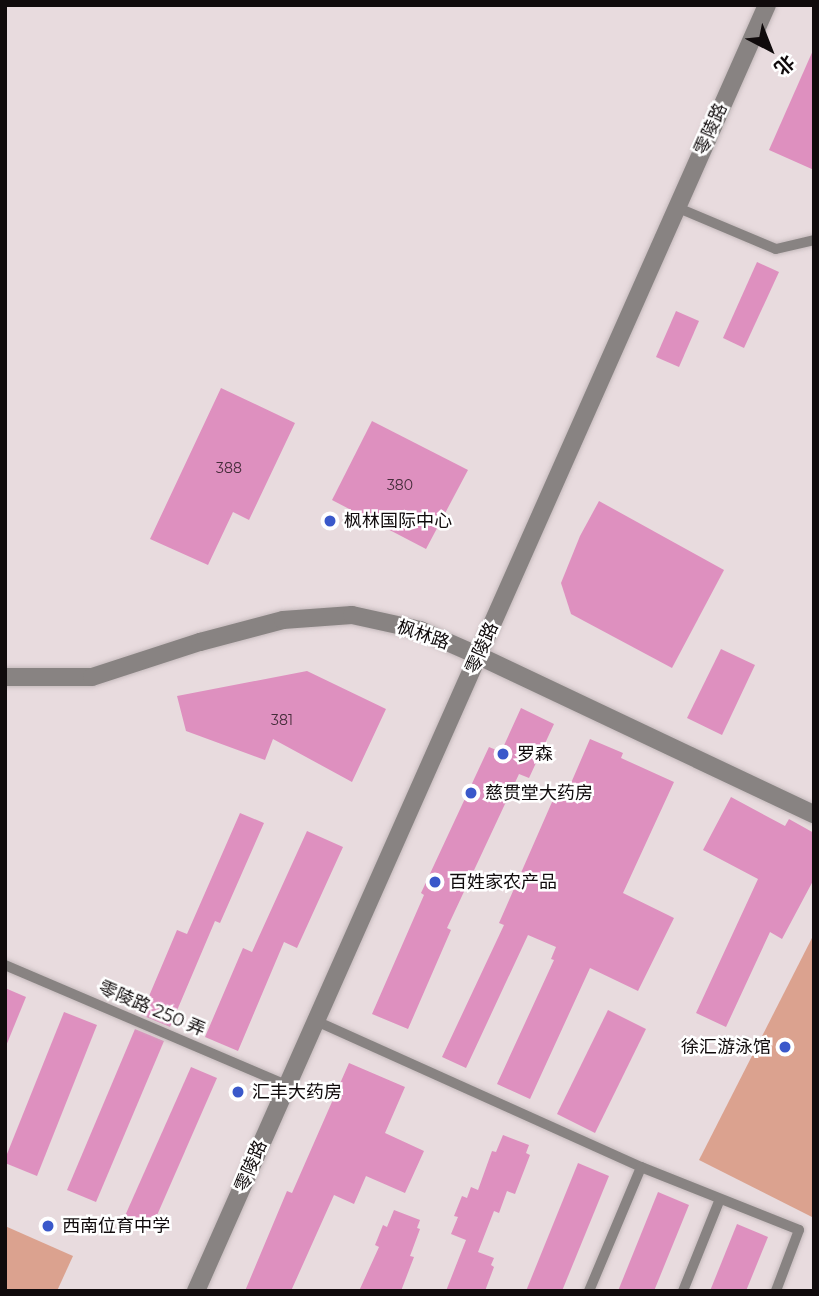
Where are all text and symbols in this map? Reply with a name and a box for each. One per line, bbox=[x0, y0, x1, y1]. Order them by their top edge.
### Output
north arrow bbox=[735, 14, 805, 84]
text: 北 bbox=[770, 50, 799, 80]
street label: 零陵路 bbox=[690, 100, 732, 158]
house number: 388 bbox=[216, 460, 242, 476]
house number: 380 bbox=[387, 477, 413, 493]
place label: 枫林国际中心 bbox=[344, 510, 452, 532]
marker: 枫林国际中心 bbox=[322, 513, 338, 529]
street label: 枫林路 bbox=[394, 616, 452, 654]
street label: 零陵路 bbox=[461, 619, 503, 677]
house number: 381 bbox=[271, 712, 293, 728]
place label: 罗森 bbox=[517, 743, 553, 765]
marker: 罗森 bbox=[495, 746, 511, 762]
place label: 慈贯堂大药房 bbox=[485, 782, 593, 804]
marker: 慈贯堂大药房 bbox=[463, 785, 479, 801]
place label: 百姓家农产品 bbox=[449, 871, 557, 893]
marker: 百姓家农产品 bbox=[427, 874, 443, 890]
street label: 零陵路 250 弄 bbox=[95, 977, 209, 1041]
place label: 徐汇游泳馆 bbox=[681, 1036, 771, 1058]
marker: 徐汇游泳馆 bbox=[777, 1039, 793, 1055]
place label: 汇丰大药房 bbox=[252, 1081, 342, 1103]
marker: 汇丰大药房 bbox=[230, 1084, 246, 1100]
street label: 零陵路 bbox=[231, 1137, 271, 1195]
place label: 西南位育中学 bbox=[62, 1215, 170, 1237]
marker: 西南位育中学 bbox=[40, 1218, 56, 1234]

